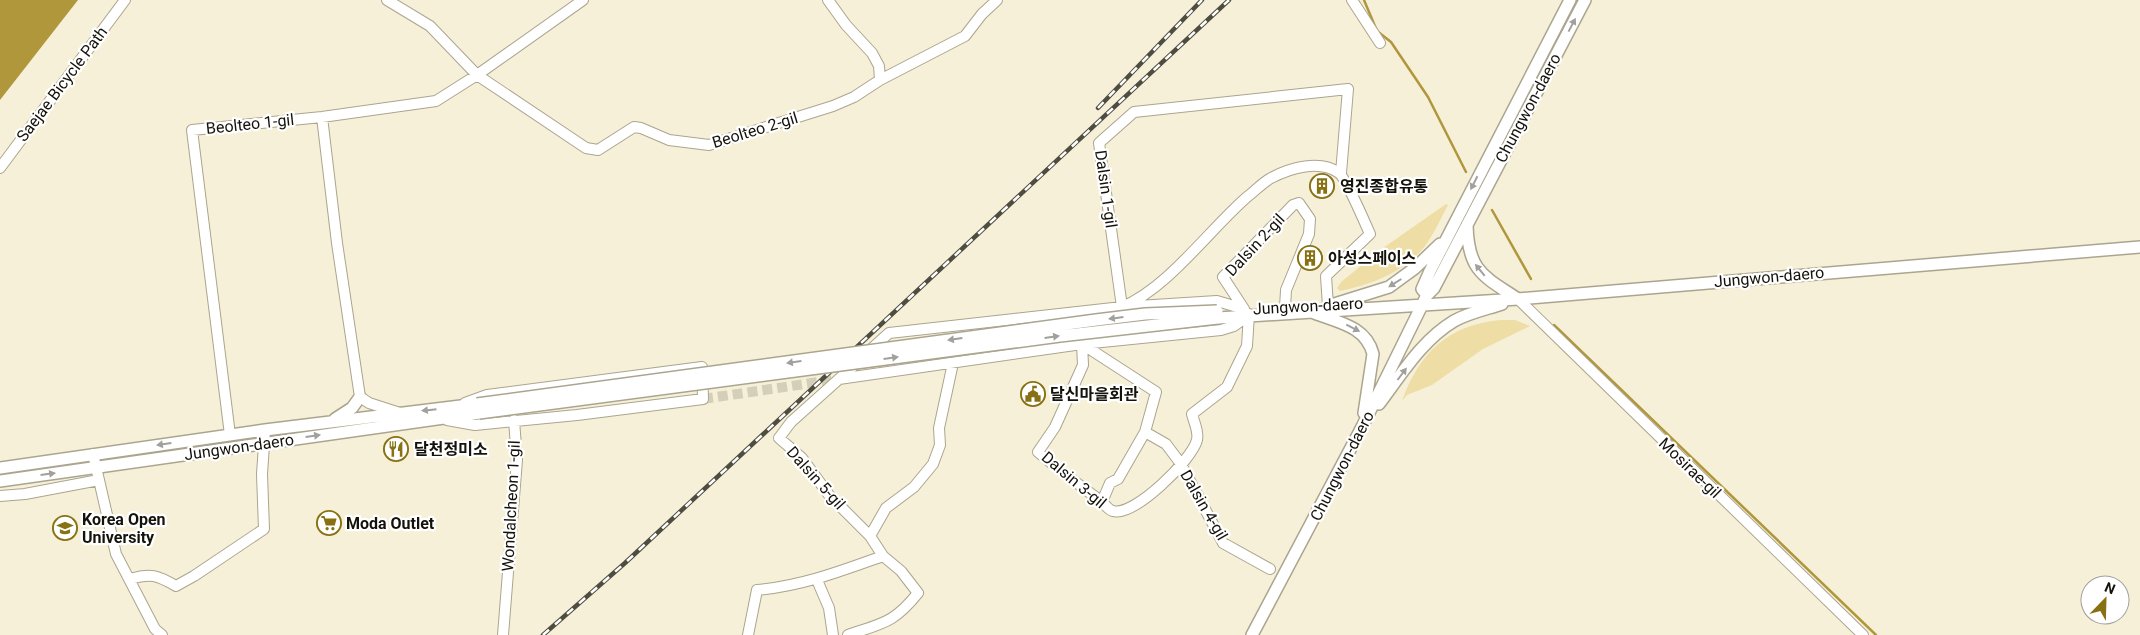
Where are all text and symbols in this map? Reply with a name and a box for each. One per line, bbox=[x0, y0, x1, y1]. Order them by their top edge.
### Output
one-way arrow bbox=[1568, 18, 1576, 33]
street label: Saejae Bicycle Path bbox=[13, 23, 111, 145]
street label: Chungwon-daero bbox=[1491, 50, 1565, 166]
street label: Beolteo 2-gil bbox=[710, 108, 800, 152]
street label: Beolteo 1-gil bbox=[205, 110, 295, 138]
street label: Dalsin 1-gil bbox=[1091, 149, 1121, 229]
building icon: 영진종합유통 bbox=[1309, 173, 1335, 199]
one-way arrow bbox=[1470, 175, 1478, 190]
place label: 영진종합유통 bbox=[1340, 177, 1428, 196]
street label: Dalsin 2-gil bbox=[1221, 210, 1289, 280]
building icon: 아성스페이스 bbox=[1297, 245, 1323, 271]
place label: 아성스페이스 bbox=[1328, 249, 1417, 268]
street label: Jungwon-daero bbox=[1713, 263, 1825, 291]
one-way arrow bbox=[1474, 264, 1485, 277]
one-way arrow bbox=[1388, 278, 1402, 287]
street label: Jungwon-daero bbox=[1252, 294, 1364, 318]
one-way arrow bbox=[1108, 314, 1124, 322]
one-way arrow bbox=[1345, 324, 1360, 333]
one-way arrow bbox=[1045, 333, 1061, 341]
one-way arrow bbox=[946, 336, 962, 344]
one-way arrow bbox=[884, 354, 900, 362]
one-way arrow bbox=[785, 358, 801, 366]
one-way arrow bbox=[1396, 368, 1407, 381]
public building icon: 달신마을회관 bbox=[1020, 381, 1046, 407]
place label: 달신마을회관 bbox=[1050, 385, 1139, 404]
one-way arrow bbox=[421, 406, 437, 414]
street label: Chungwon-daero bbox=[1306, 408, 1378, 524]
street label: Jungwon-daero bbox=[183, 430, 295, 464]
one-way arrow bbox=[305, 432, 321, 440]
street label: Mosirae-gil bbox=[1655, 434, 1725, 502]
restaurant icon: 달천정미소 bbox=[383, 436, 409, 462]
one-way arrow bbox=[155, 440, 171, 448]
place label: 달천정미소 bbox=[414, 440, 488, 459]
street label: Wondalcheon 1-gil bbox=[498, 440, 524, 572]
street label: Dalsin 5-gil bbox=[783, 443, 849, 513]
street label: Dalsin 3-gil bbox=[1038, 448, 1110, 512]
street label: Dalsin 4-gil bbox=[1176, 466, 1232, 544]
one-way arrow bbox=[41, 470, 57, 478]
place label: Korea Open University bbox=[82, 510, 166, 547]
supermarket icon: Moda Outlet bbox=[316, 510, 342, 536]
place label: Moda Outlet bbox=[346, 514, 435, 533]
school or university icon: Korea Open University bbox=[52, 515, 78, 541]
north arrow bbox=[2080, 575, 2130, 625]
text: N bbox=[2102, 579, 2118, 597]

